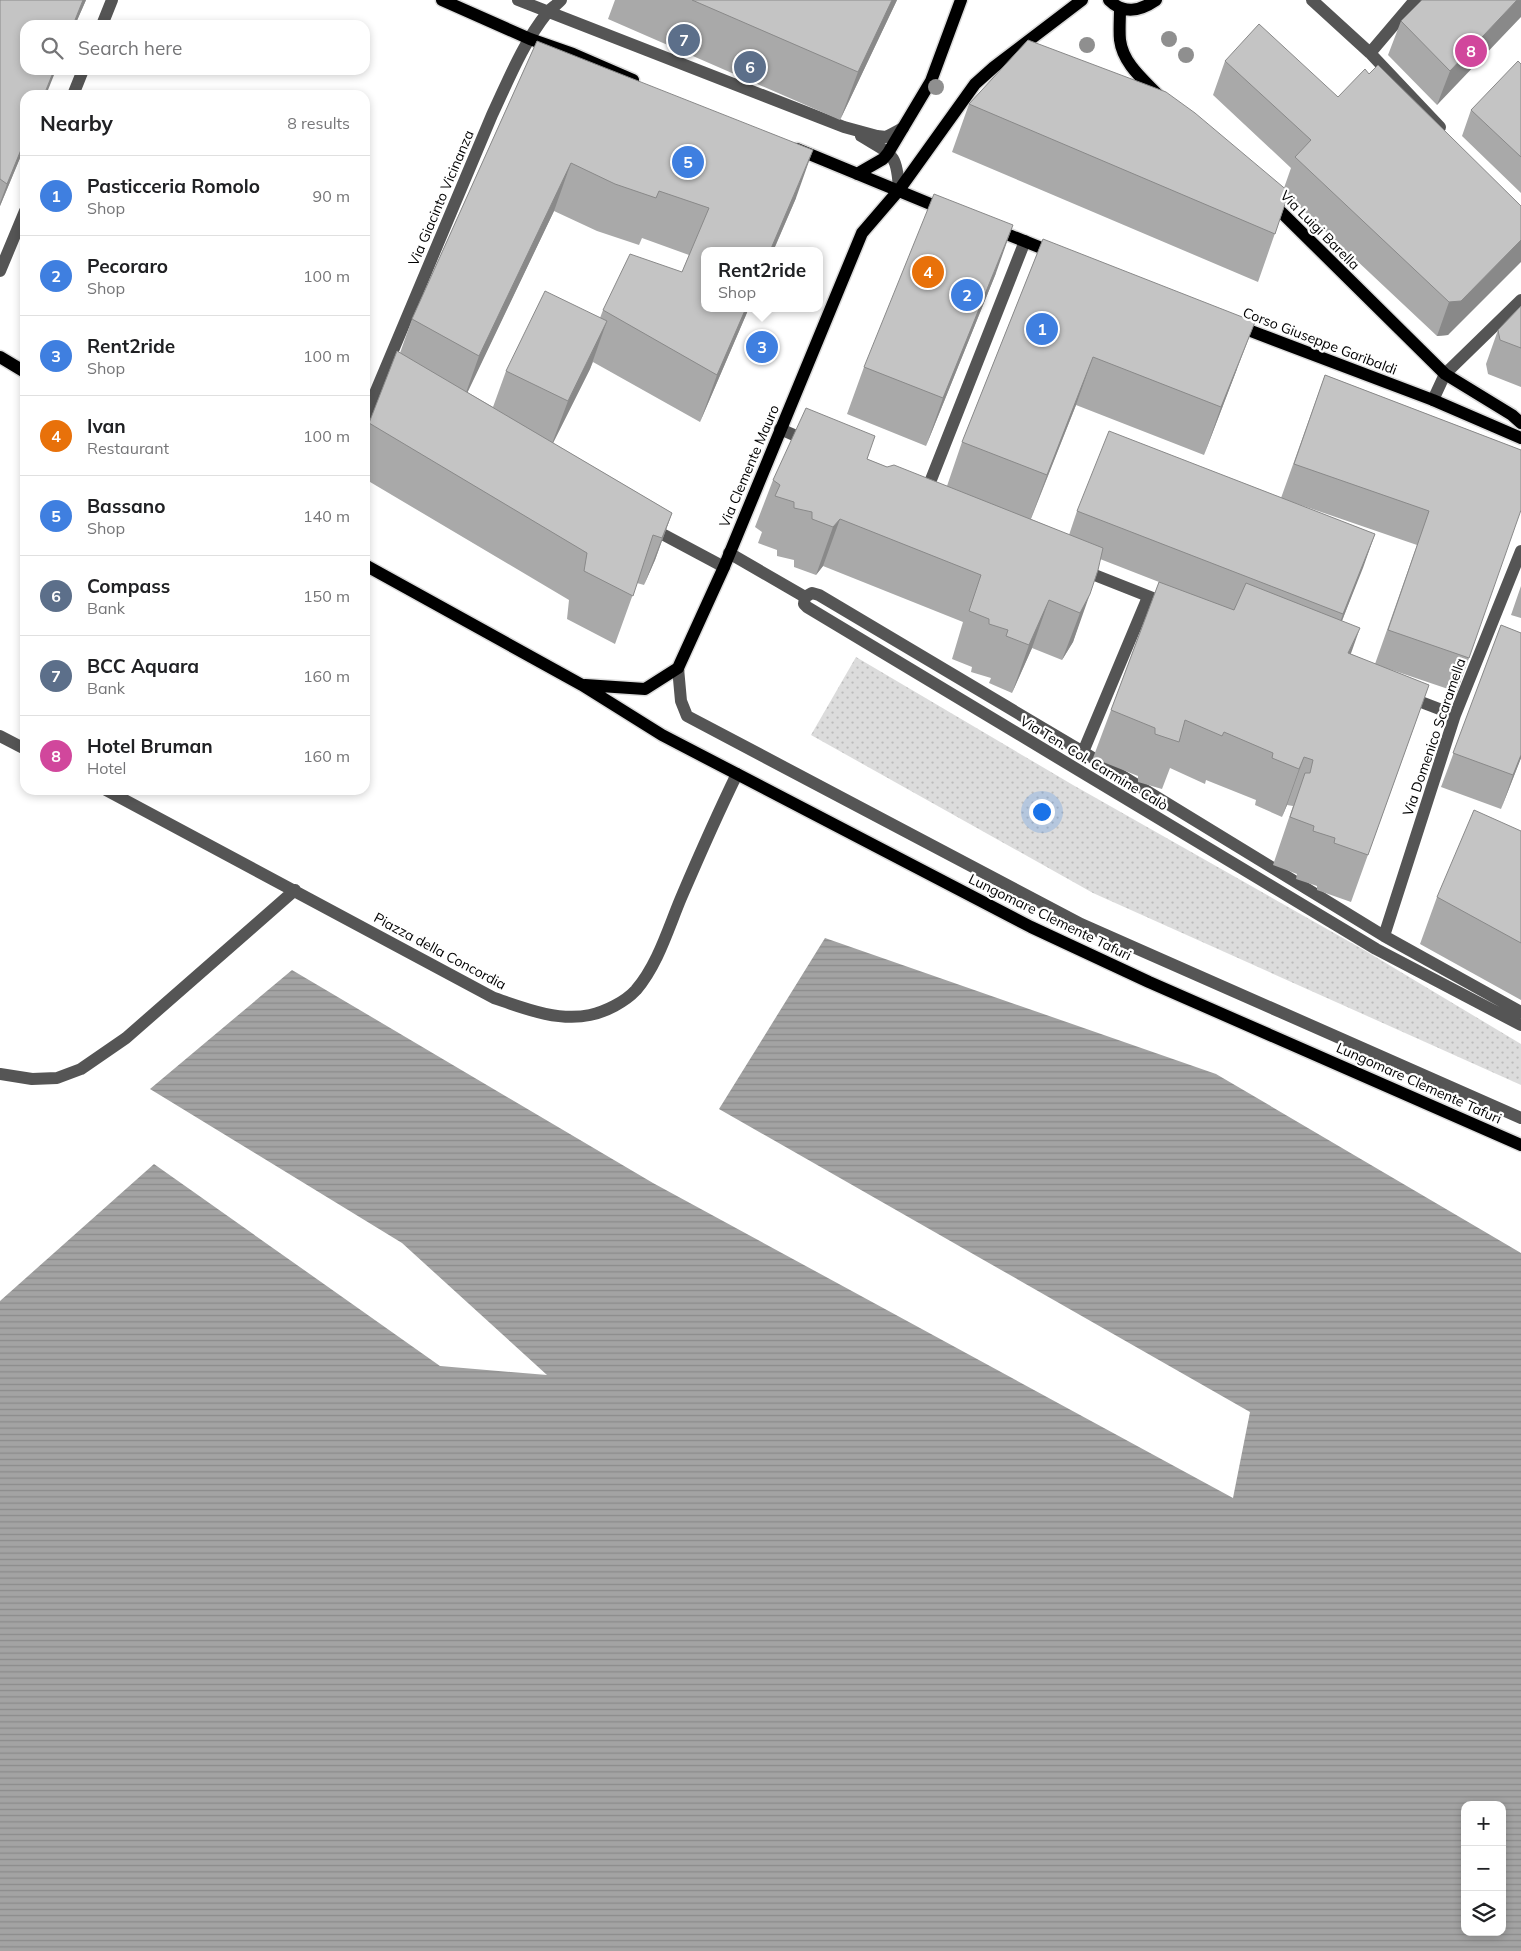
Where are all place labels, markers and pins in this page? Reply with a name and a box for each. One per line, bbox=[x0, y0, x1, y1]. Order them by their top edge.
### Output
pin: 7 bbox=[668, 21, 700, 59]
pin: 8 bbox=[1455, 32, 1487, 70]
pin: 6 bbox=[734, 48, 766, 86]
pin: 5 bbox=[672, 143, 704, 181]
pin: 4 bbox=[912, 253, 944, 291]
pin: 2 bbox=[951, 276, 983, 314]
pin: 1 bbox=[1026, 310, 1058, 348]
pin: 3 bbox=[746, 328, 778, 366]

